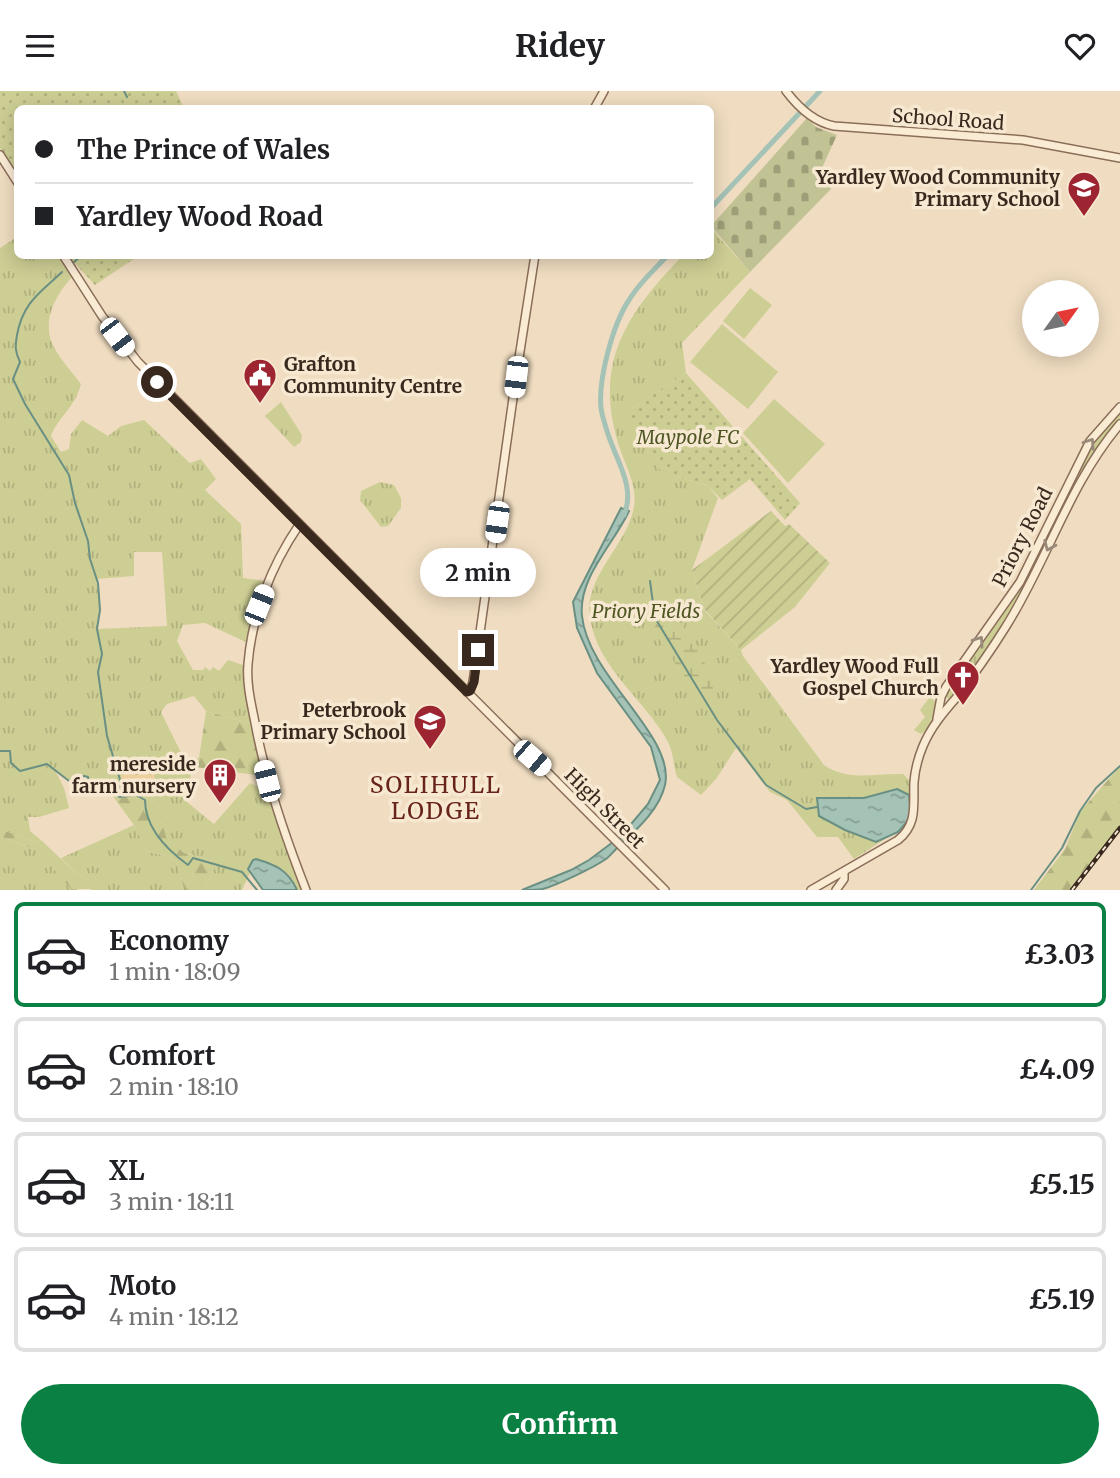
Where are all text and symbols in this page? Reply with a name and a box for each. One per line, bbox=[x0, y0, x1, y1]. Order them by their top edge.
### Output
text: Ridey bbox=[515, 26, 605, 66]
icon: menu bbox=[21, 27, 59, 65]
icon: heart bbox=[1061, 27, 1099, 65]
street label: School Road bbox=[891, 103, 1005, 135]
text: The Prince of Wales bbox=[77, 133, 330, 166]
place label: Yardley Wood Community Primary School bbox=[815, 165, 1061, 211]
school or university icon: Yardley Wood Community Primary School bbox=[1065, 169, 1103, 218]
text: Yardley Wood Road bbox=[77, 200, 323, 233]
north arrow bbox=[1022, 280, 1099, 357]
map controls bbox=[1022, 280, 1099, 357]
car bbox=[96, 314, 139, 360]
place label: Grafton Community Centre bbox=[284, 352, 462, 398]
car bbox=[504, 355, 529, 399]
public building icon: Grafton Community Centre bbox=[241, 356, 279, 405]
route start bbox=[141, 366, 173, 398]
park label: Maypole FC bbox=[636, 425, 740, 449]
one-way arrow bbox=[1081, 438, 1094, 451]
street label: Priory Road bbox=[987, 483, 1057, 591]
car bbox=[484, 500, 511, 544]
one-way arrow bbox=[1043, 539, 1057, 551]
callout: 2 min bbox=[420, 549, 536, 597]
text: 2 min bbox=[445, 558, 511, 587]
car bbox=[242, 582, 277, 628]
park label: Priory Fields bbox=[592, 599, 700, 623]
route end bbox=[462, 634, 494, 666]
one-way arrow bbox=[971, 636, 983, 649]
place label: Yardley Wood Full Gospel Church bbox=[770, 654, 939, 700]
church icon: Yardley Wood Full Gospel Church bbox=[944, 658, 982, 707]
place label: Peterbrook Primary School bbox=[260, 698, 407, 744]
school or university icon: Peterbrook Primary School bbox=[411, 702, 449, 751]
car bbox=[510, 736, 555, 780]
place label: mereside farm nursery bbox=[71, 752, 197, 798]
building icon: mereside farm nursery bbox=[201, 756, 239, 805]
car bbox=[252, 758, 283, 804]
street label: High Street bbox=[560, 763, 651, 854]
district label: SOLIHULL LODGE bbox=[370, 770, 502, 825]
icon: car bbox=[25, 923, 88, 986]
text: Economy bbox=[109, 924, 229, 957]
text: £3.03 bbox=[1024, 938, 1095, 971]
text: 1 min · 18:09 bbox=[109, 957, 241, 986]
icon: car bbox=[25, 1038, 88, 1101]
text: Comfort bbox=[109, 1039, 215, 1072]
text: £4.09 bbox=[1019, 1053, 1095, 1086]
text: 2 min · 18:10 bbox=[109, 1072, 239, 1101]
icon: car bbox=[25, 1153, 88, 1216]
text: XL bbox=[109, 1154, 145, 1187]
text: £5.15 bbox=[1029, 1168, 1095, 1201]
text: 3 min · 18:11 bbox=[109, 1187, 234, 1216]
icon: car bbox=[25, 1268, 88, 1331]
text: Moto bbox=[109, 1269, 176, 1302]
text: £5.19 bbox=[1028, 1283, 1095, 1316]
text: 4 min · 18:12 bbox=[109, 1302, 239, 1331]
button: Confirm bbox=[21, 1384, 1099, 1464]

